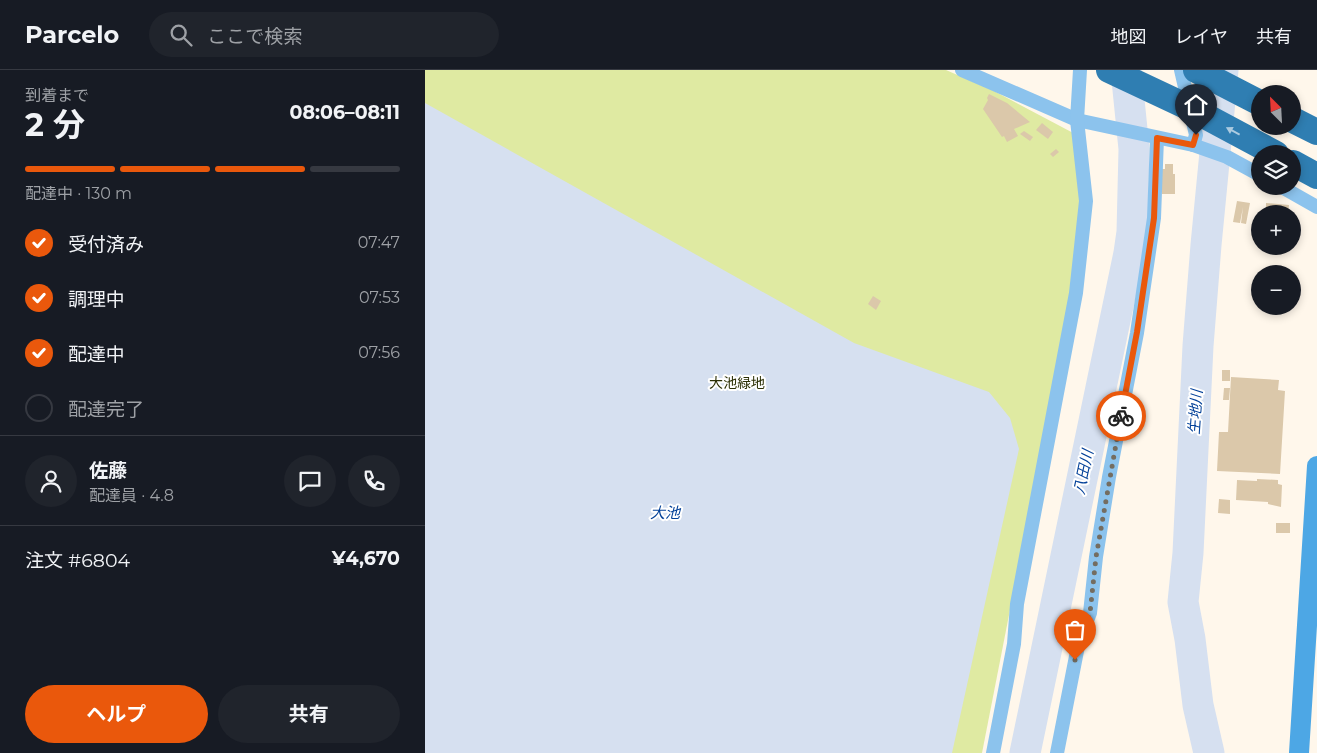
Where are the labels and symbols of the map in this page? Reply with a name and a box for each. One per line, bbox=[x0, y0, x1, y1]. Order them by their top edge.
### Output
pin bbox=[1175, 84, 1217, 135]
north arrow bbox=[1251, 85, 1301, 135]
one-way arrow bbox=[1226, 127, 1240, 135]
park label: 大池緑地 bbox=[709, 374, 765, 392]
water label: 生地川 bbox=[1184, 387, 1206, 435]
courier bbox=[1096, 391, 1146, 441]
water label: 八田川 bbox=[1069, 446, 1097, 496]
water label: 大池 bbox=[650, 503, 682, 522]
pin bbox=[1054, 609, 1096, 660]

